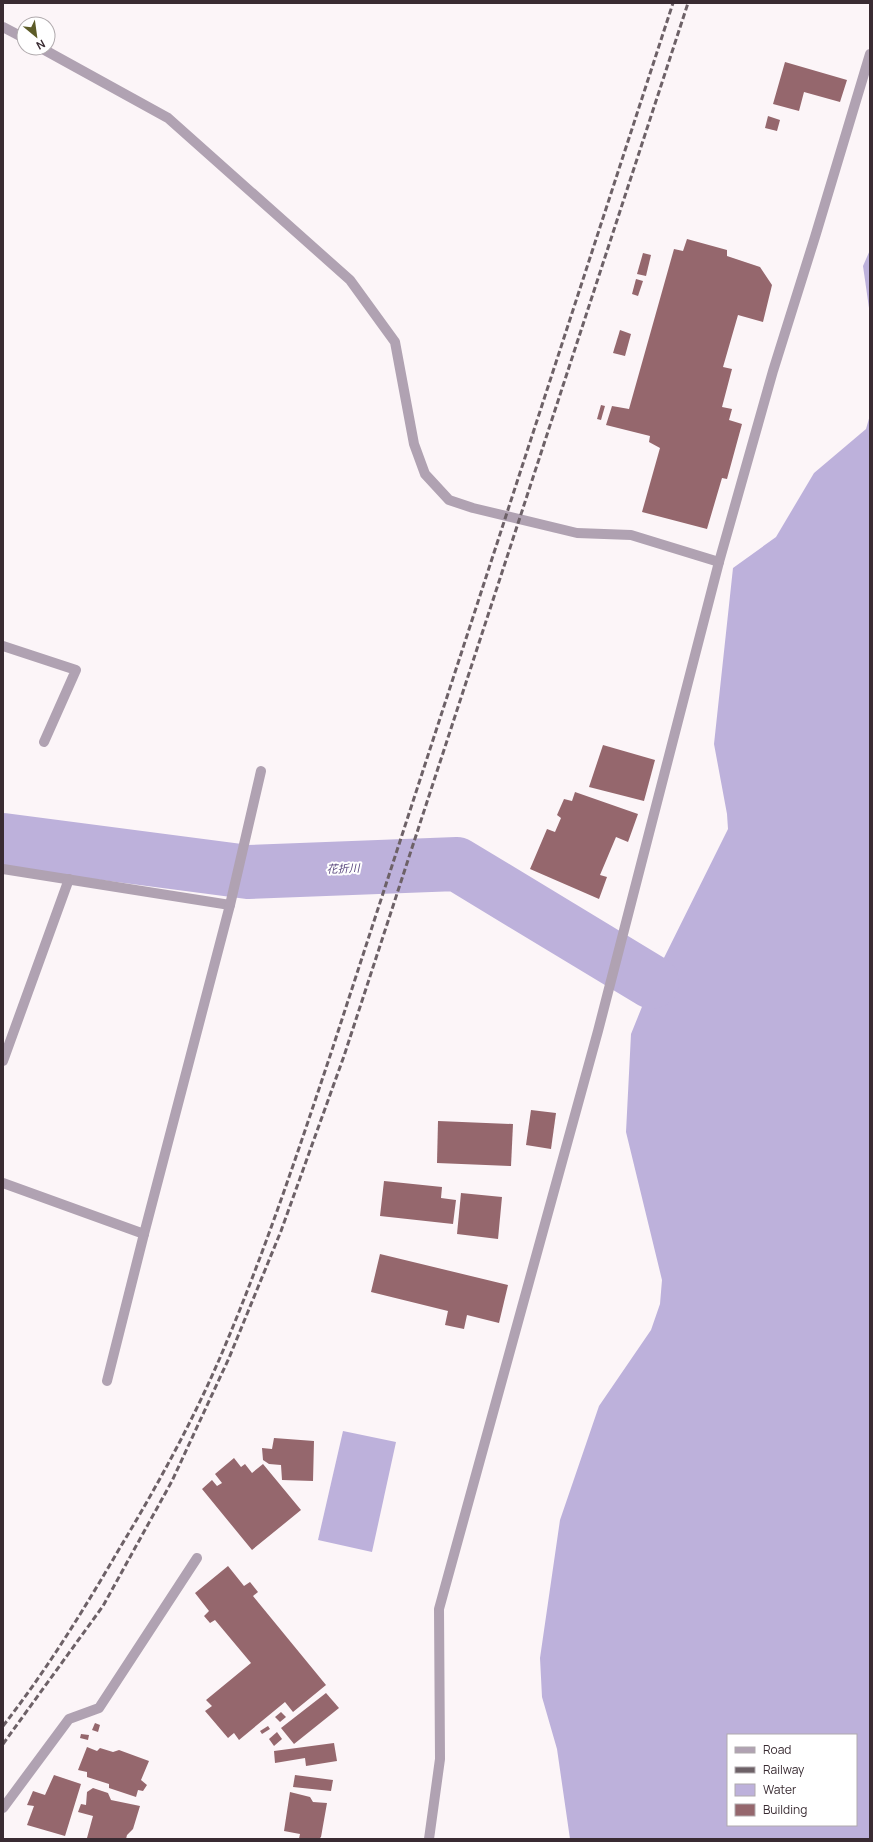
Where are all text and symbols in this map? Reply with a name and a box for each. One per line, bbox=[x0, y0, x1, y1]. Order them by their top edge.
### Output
north arrow bbox=[16, 16, 56, 56]
text: N bbox=[34, 37, 48, 54]
water label: 花折川 bbox=[326, 860, 361, 876]
legend bbox=[727, 1734, 857, 1826]
text: Road bbox=[763, 1741, 791, 1758]
text: Railway bbox=[763, 1761, 805, 1778]
text: Water bbox=[763, 1781, 797, 1798]
text: Building bbox=[763, 1801, 807, 1818]

